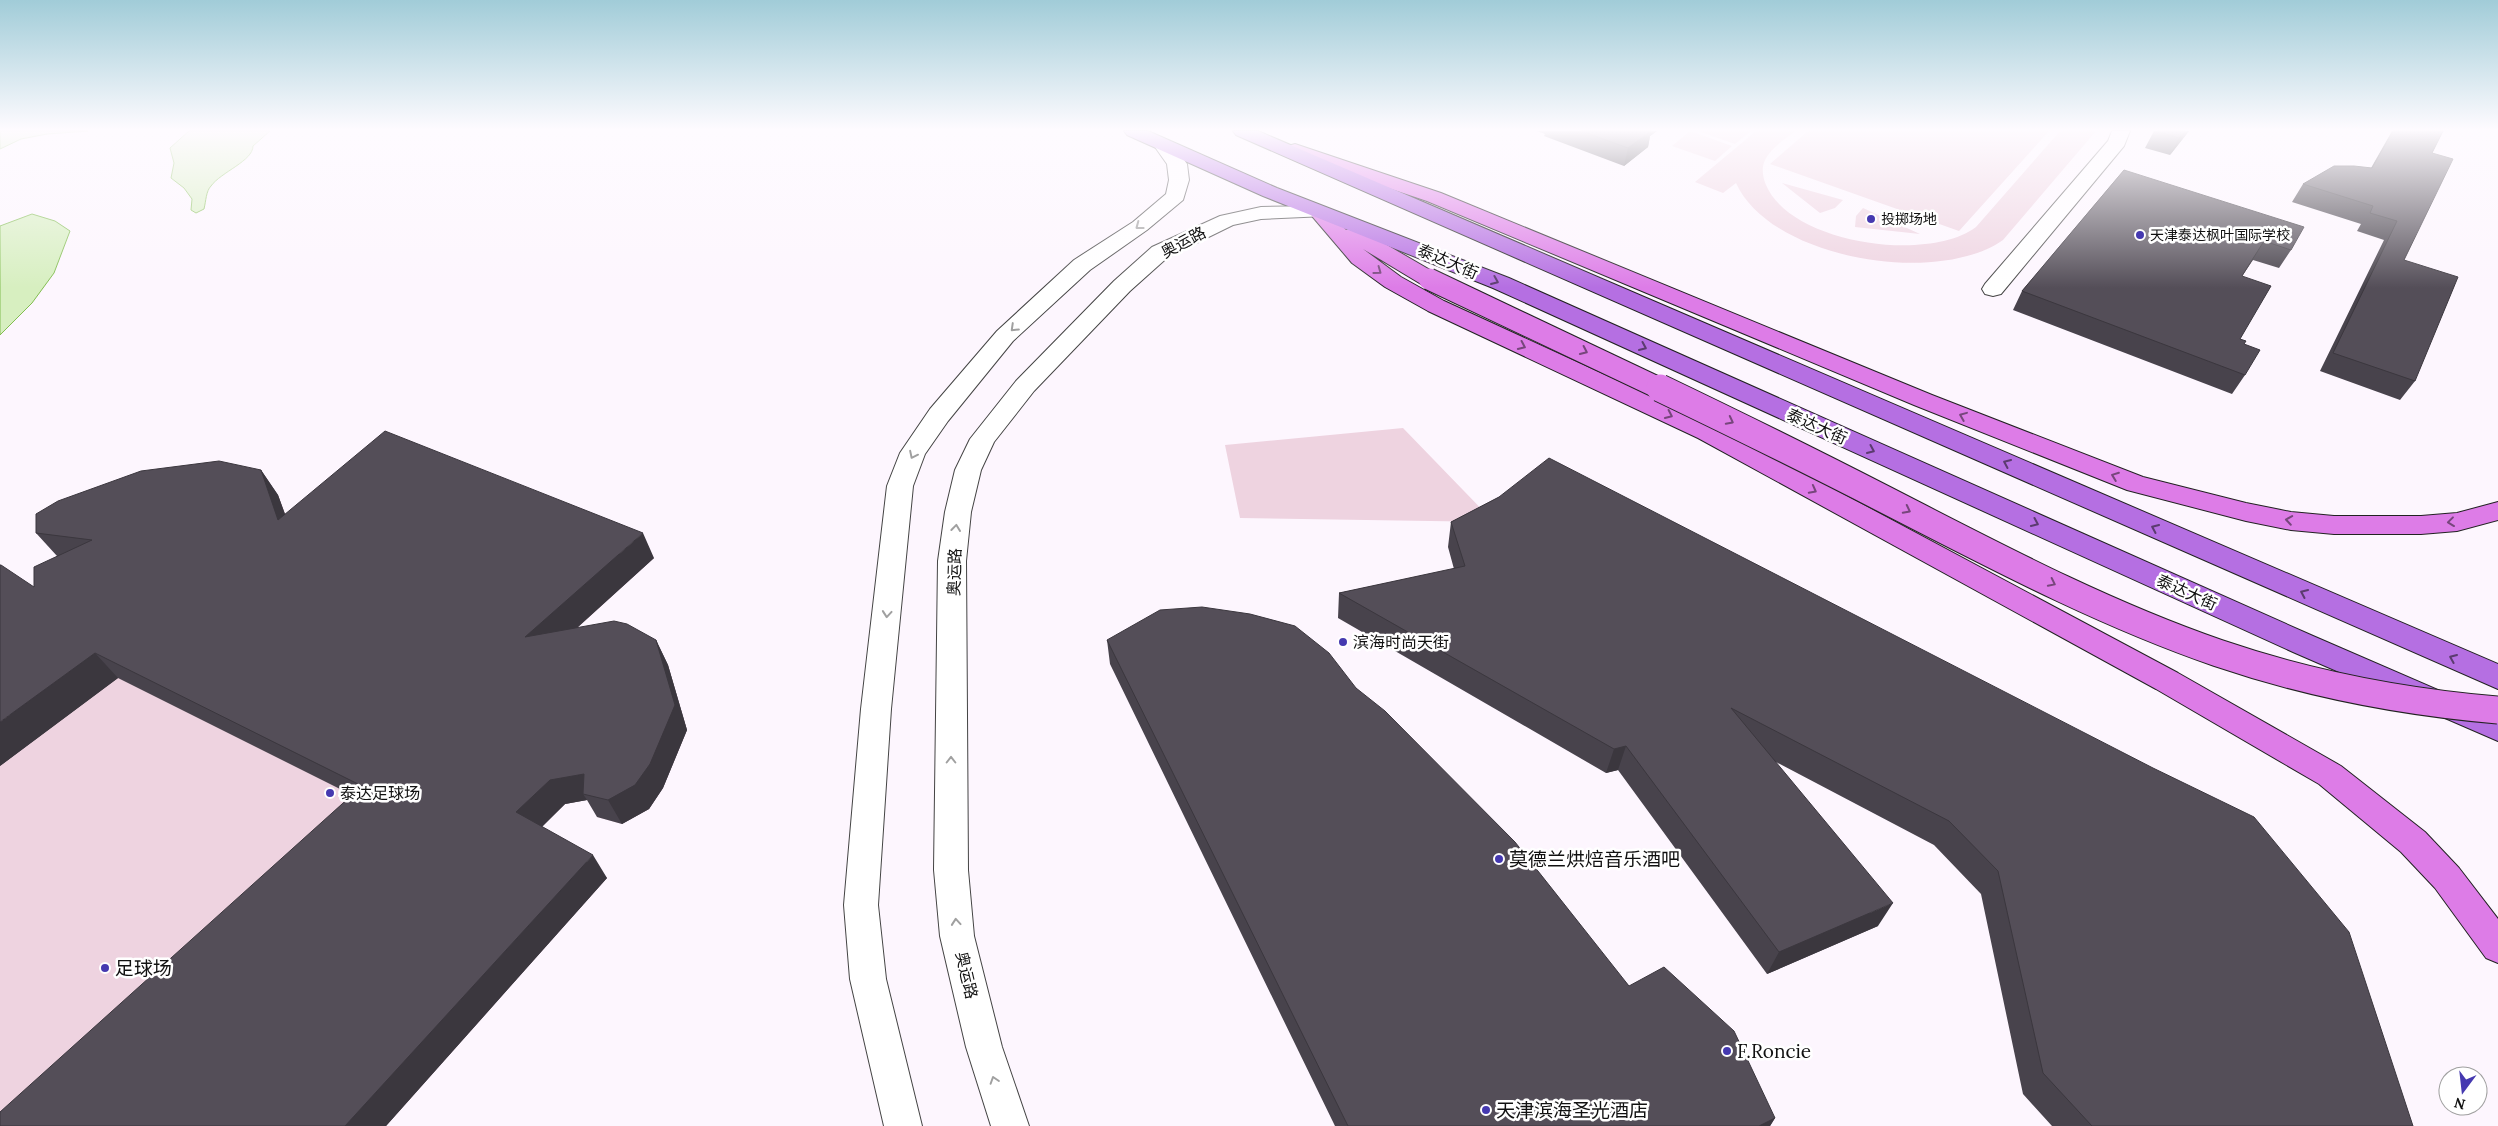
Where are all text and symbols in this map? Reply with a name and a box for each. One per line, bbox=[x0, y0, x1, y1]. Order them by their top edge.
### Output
place label: 投掷场地 bbox=[1881, 210, 1937, 228]
marker: 投掷场地 bbox=[1865, 213, 1877, 225]
one-way arrow bbox=[1136, 220, 1145, 228]
street label: 奥运路 bbox=[1157, 222, 1209, 262]
place label: 天津泰达枫叶国际学校 bbox=[2150, 226, 2290, 244]
marker: 天津泰达枫叶国际学校 bbox=[2134, 229, 2146, 241]
street label: 泰达大街 bbox=[1415, 239, 1481, 283]
one-way arrow bbox=[1372, 265, 1382, 274]
one-way arrow bbox=[1490, 274, 1499, 285]
one-way arrow bbox=[1010, 322, 1019, 331]
one-way arrow bbox=[1517, 339, 1526, 350]
one-way arrow bbox=[1638, 341, 1647, 352]
one-way arrow bbox=[1579, 345, 1588, 355]
street label: 泰达大街 bbox=[1784, 404, 1850, 448]
one-way arrow bbox=[1664, 408, 1673, 419]
one-way arrow bbox=[1960, 412, 1968, 422]
one-way arrow bbox=[1725, 415, 1734, 426]
one-way arrow bbox=[1866, 443, 1875, 454]
one-way arrow bbox=[909, 450, 919, 459]
one-way arrow bbox=[2003, 458, 2012, 469]
one-way arrow bbox=[2111, 472, 2119, 482]
one-way arrow bbox=[1808, 484, 1817, 494]
one-way arrow bbox=[1902, 504, 1911, 514]
one-way arrow bbox=[2284, 515, 2292, 526]
one-way arrow bbox=[2446, 516, 2454, 527]
one-way arrow bbox=[2030, 517, 2039, 528]
one-way arrow bbox=[951, 523, 961, 532]
one-way arrow bbox=[2152, 523, 2160, 533]
street label: 奥运路 bbox=[943, 548, 965, 596]
street label: 泰达大街 bbox=[2154, 570, 2220, 614]
one-way arrow bbox=[2047, 577, 2056, 587]
one-way arrow bbox=[2300, 588, 2309, 599]
one-way arrow bbox=[881, 610, 892, 618]
place label: 滨海时尚天街 bbox=[1353, 632, 1449, 652]
marker: 滨海时尚天街 bbox=[1337, 636, 1349, 648]
one-way arrow bbox=[2449, 654, 2458, 664]
one-way arrow bbox=[946, 756, 956, 764]
place label: 泰达足球场 bbox=[340, 783, 420, 803]
marker: 泰达足球场 bbox=[324, 787, 336, 799]
place label: 莫德兰烘焙音乐酒吧 bbox=[1509, 847, 1680, 871]
marker: 莫德兰烘焙音乐酒吧 bbox=[1493, 853, 1505, 865]
one-way arrow bbox=[951, 918, 962, 926]
street label: 奥运路 bbox=[952, 949, 982, 1001]
place label: 足球场 bbox=[115, 956, 172, 980]
marker: 足球场 bbox=[99, 962, 111, 974]
place label: F.Roncie bbox=[1737, 1039, 1811, 1063]
marker: F.Roncie bbox=[1721, 1045, 1733, 1057]
north arrow bbox=[2438, 1066, 2488, 1116]
one-way arrow bbox=[990, 1076, 1000, 1084]
text: N bbox=[2452, 1093, 2467, 1114]
place label: 天津滨海圣光酒店 bbox=[1496, 1098, 1648, 1122]
marker: 天津滨海圣光酒店 bbox=[1480, 1104, 1492, 1116]

